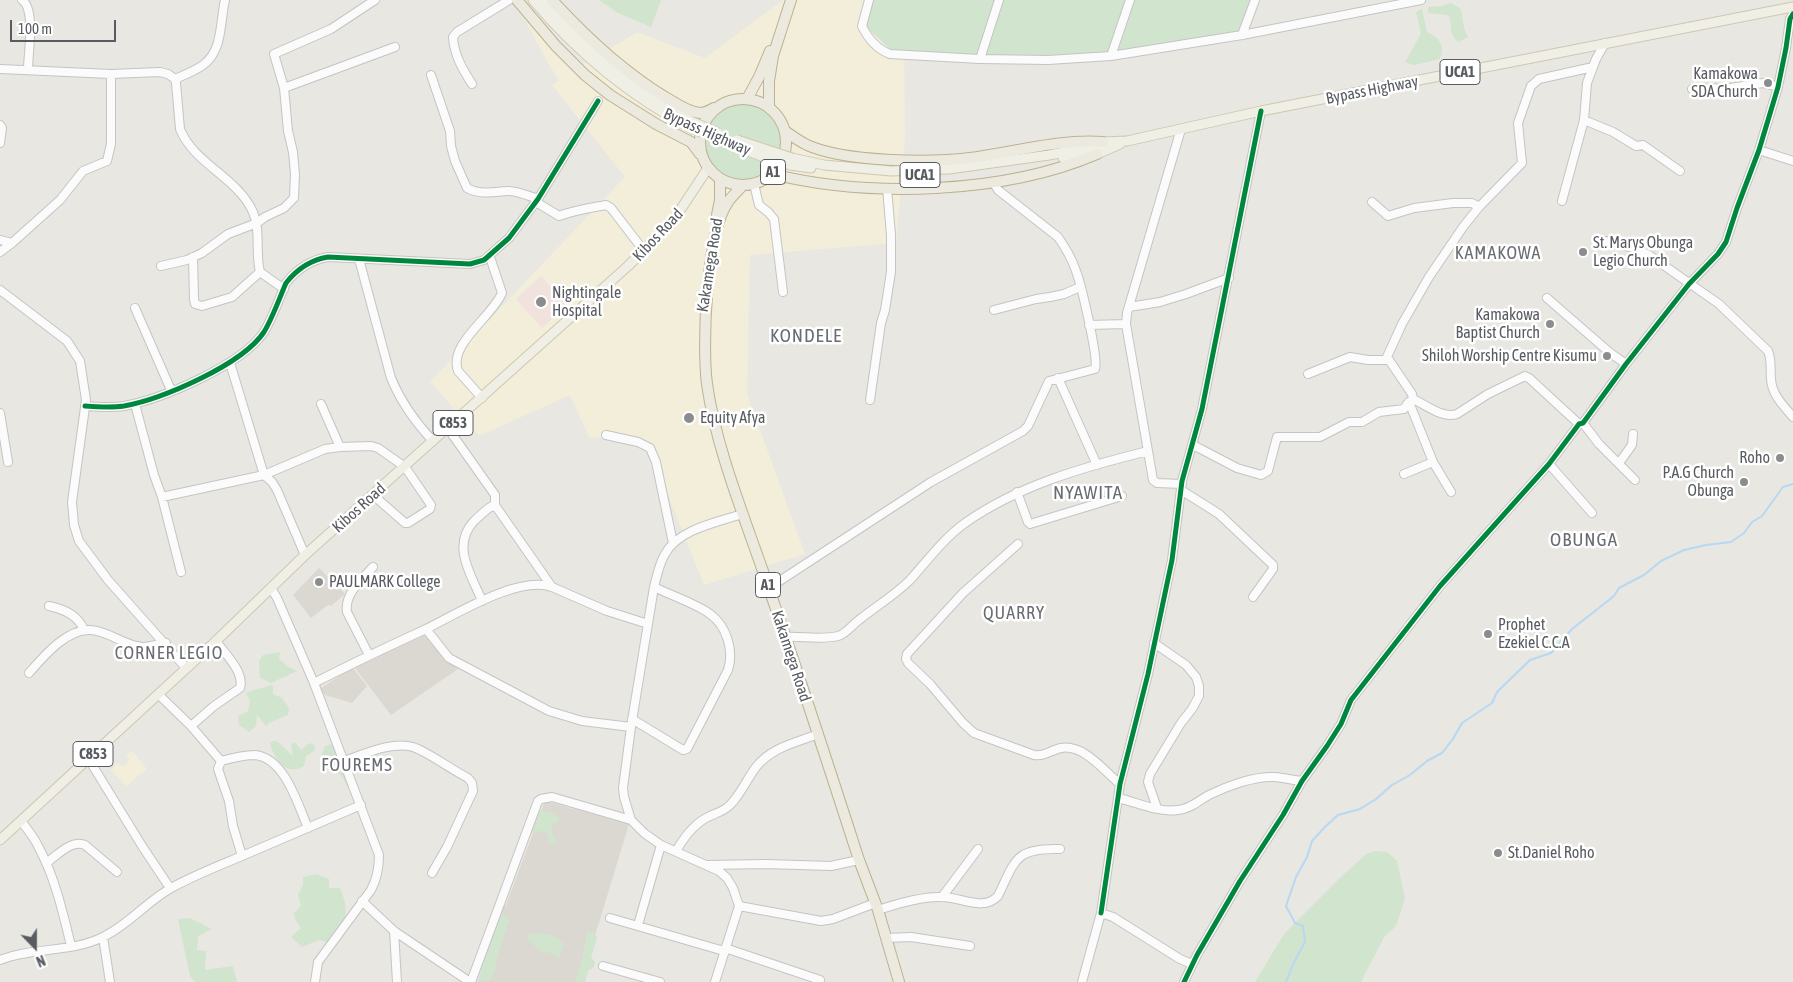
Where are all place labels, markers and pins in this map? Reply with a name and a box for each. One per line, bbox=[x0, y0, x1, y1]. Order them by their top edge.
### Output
place label: Kamakowa SDA Church bbox=[1691, 64, 1758, 102]
marker: Kamakowa SDA Church bbox=[1762, 77, 1774, 89]
place label: St. Marys Obunga Legio Church bbox=[1593, 233, 1693, 271]
marker: St. Marys Obunga Legio Church bbox=[1577, 246, 1589, 258]
place label: Nightingale Hospital bbox=[552, 283, 621, 321]
marker: Nightingale Hospital bbox=[534, 295, 548, 309]
place label: Kamakowa Baptist Church bbox=[1456, 305, 1540, 343]
marker: Kamakowa Baptist Church bbox=[1544, 318, 1556, 330]
place label: Shiloh Worship Centre Kisumu bbox=[1422, 346, 1597, 366]
marker: Shiloh Worship Centre Kisumu bbox=[1601, 350, 1613, 362]
place label: Equity Afya bbox=[700, 408, 765, 428]
marker: Equity Afya bbox=[682, 411, 696, 425]
place label: Roho bbox=[1739, 448, 1770, 468]
marker: Roho bbox=[1774, 452, 1786, 464]
place label: P.A.G Church Obunga bbox=[1663, 463, 1734, 501]
marker: P.A.G Church Obunga bbox=[1738, 476, 1750, 488]
place label: PAULMARK College bbox=[329, 572, 440, 592]
marker: PAULMARK College bbox=[313, 576, 325, 588]
place label: Prophet Ezekiel C.C.A bbox=[1498, 615, 1570, 653]
marker: Prophet Ezekiel C.C.A bbox=[1482, 628, 1494, 640]
place label: St.Daniel Roho bbox=[1508, 843, 1595, 863]
marker: St.Daniel Roho bbox=[1492, 847, 1504, 859]

